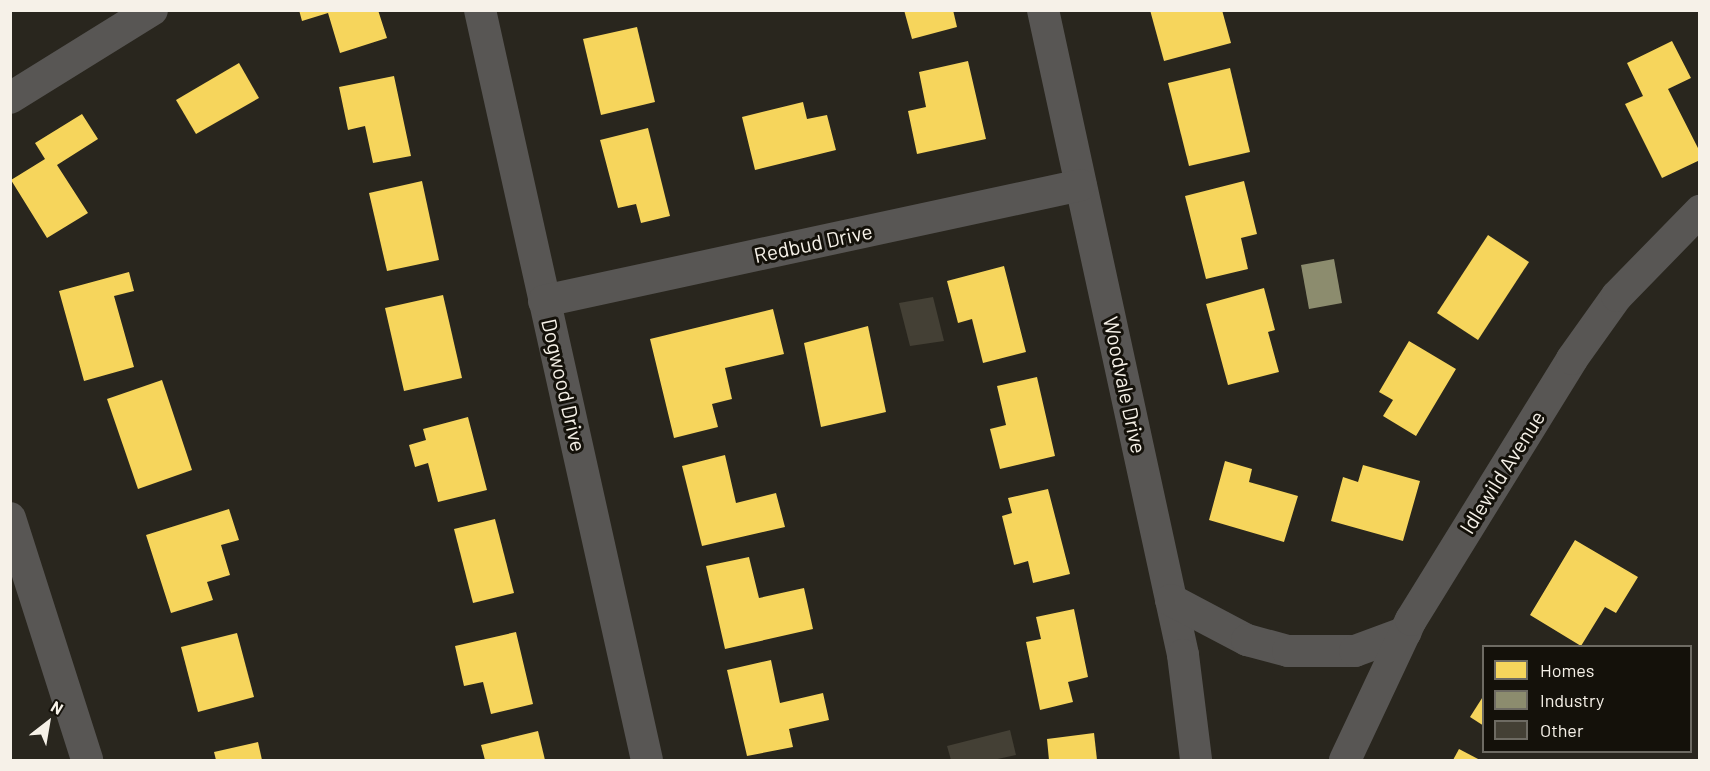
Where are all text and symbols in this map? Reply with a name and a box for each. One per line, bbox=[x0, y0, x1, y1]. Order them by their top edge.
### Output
street label: Redbud Drive bbox=[751, 218, 875, 268]
street label: Woodvale Drive bbox=[1098, 314, 1152, 456]
street label: Dogwood Drive bbox=[536, 316, 592, 454]
street label: Idlewild Avenue bbox=[1454, 406, 1550, 538]
legend bbox=[1482, 645, 1692, 753]
text: Homes bbox=[1540, 659, 1594, 681]
text: Industry bbox=[1540, 689, 1604, 711]
north arrow bbox=[18, 693, 78, 753]
text: N bbox=[48, 696, 67, 718]
text: Other bbox=[1540, 719, 1583, 741]

